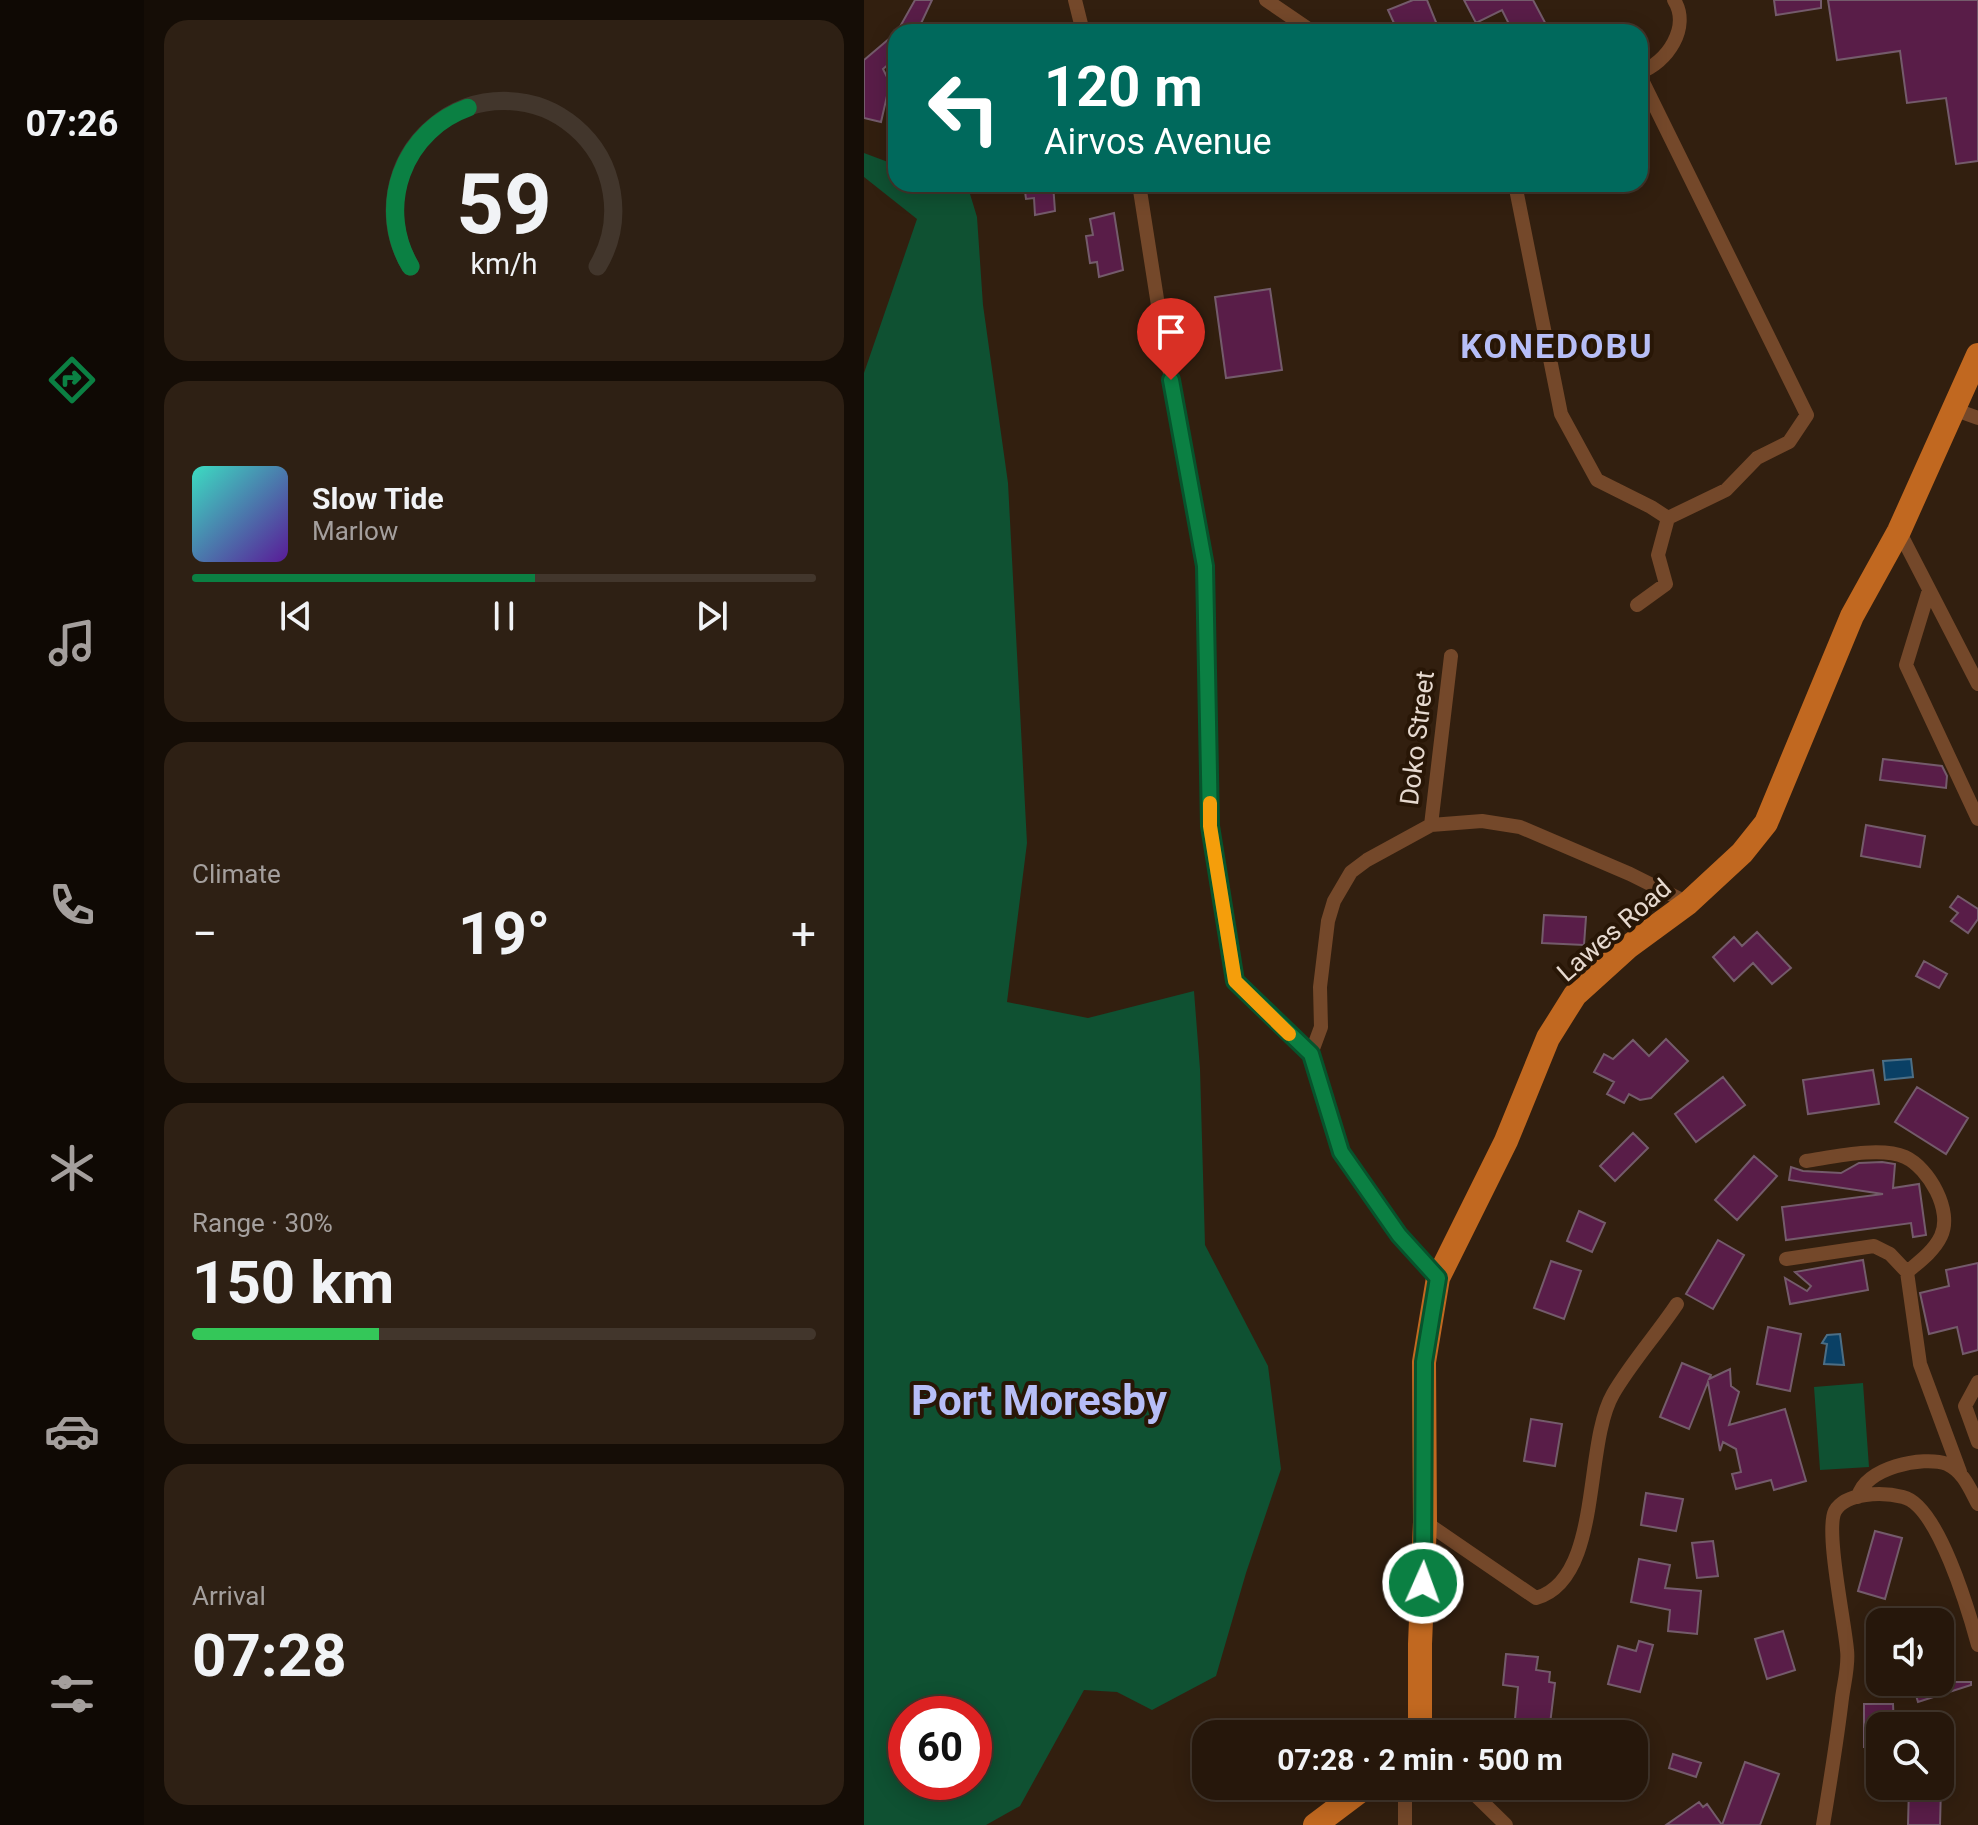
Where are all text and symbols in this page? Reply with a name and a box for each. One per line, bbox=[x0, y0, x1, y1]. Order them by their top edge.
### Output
text: 120 m bbox=[1044, 54, 1203, 120]
icon: left bbox=[912, 56, 1016, 160]
text: 07:26 bbox=[26, 103, 118, 145]
text: Airvos Avenue bbox=[1044, 121, 1272, 163]
text: 59 bbox=[456, 155, 552, 252]
text: km/h bbox=[470, 247, 538, 281]
pin bbox=[1137, 298, 1205, 380]
icon: arrive bbox=[1149, 310, 1193, 354]
district label: KONEDOBU bbox=[1460, 326, 1654, 366]
icon: directions bbox=[44, 352, 100, 408]
text: Slow Tide bbox=[312, 481, 444, 516]
text: Marlow bbox=[312, 516, 398, 546]
icon: previous bbox=[274, 594, 318, 638]
icon: pause bbox=[482, 594, 526, 638]
icon: next bbox=[690, 594, 734, 638]
icon: music bbox=[44, 615, 100, 671]
street label: Doko Street bbox=[1394, 669, 1440, 807]
text: Climate bbox=[192, 859, 281, 889]
street label: Lawes Road bbox=[1551, 872, 1677, 988]
icon: phone bbox=[44, 877, 100, 933]
text: 19° bbox=[458, 898, 550, 969]
text: − bbox=[192, 908, 217, 960]
text: + bbox=[791, 908, 816, 960]
icon: climate bbox=[44, 1140, 100, 1196]
text: Range · 30% bbox=[192, 1208, 333, 1238]
text: 150 km bbox=[192, 1247, 394, 1318]
district label: Port Moresby bbox=[911, 1376, 1168, 1425]
icon: car bbox=[44, 1403, 100, 1459]
position arrow bbox=[1381, 1541, 1465, 1625]
text: Arrival bbox=[192, 1581, 266, 1611]
map controls bbox=[1866, 1608, 1954, 1800]
button: sound bbox=[1866, 1608, 1954, 1696]
text: 07:28 bbox=[192, 1620, 347, 1691]
icon: filters bbox=[44, 1666, 100, 1722]
speed limit sign: 60 bbox=[888, 1696, 992, 1800]
button: search bbox=[1866, 1712, 1954, 1800]
text: 07:28 · 2 min · 500 m bbox=[1277, 1742, 1563, 1777]

